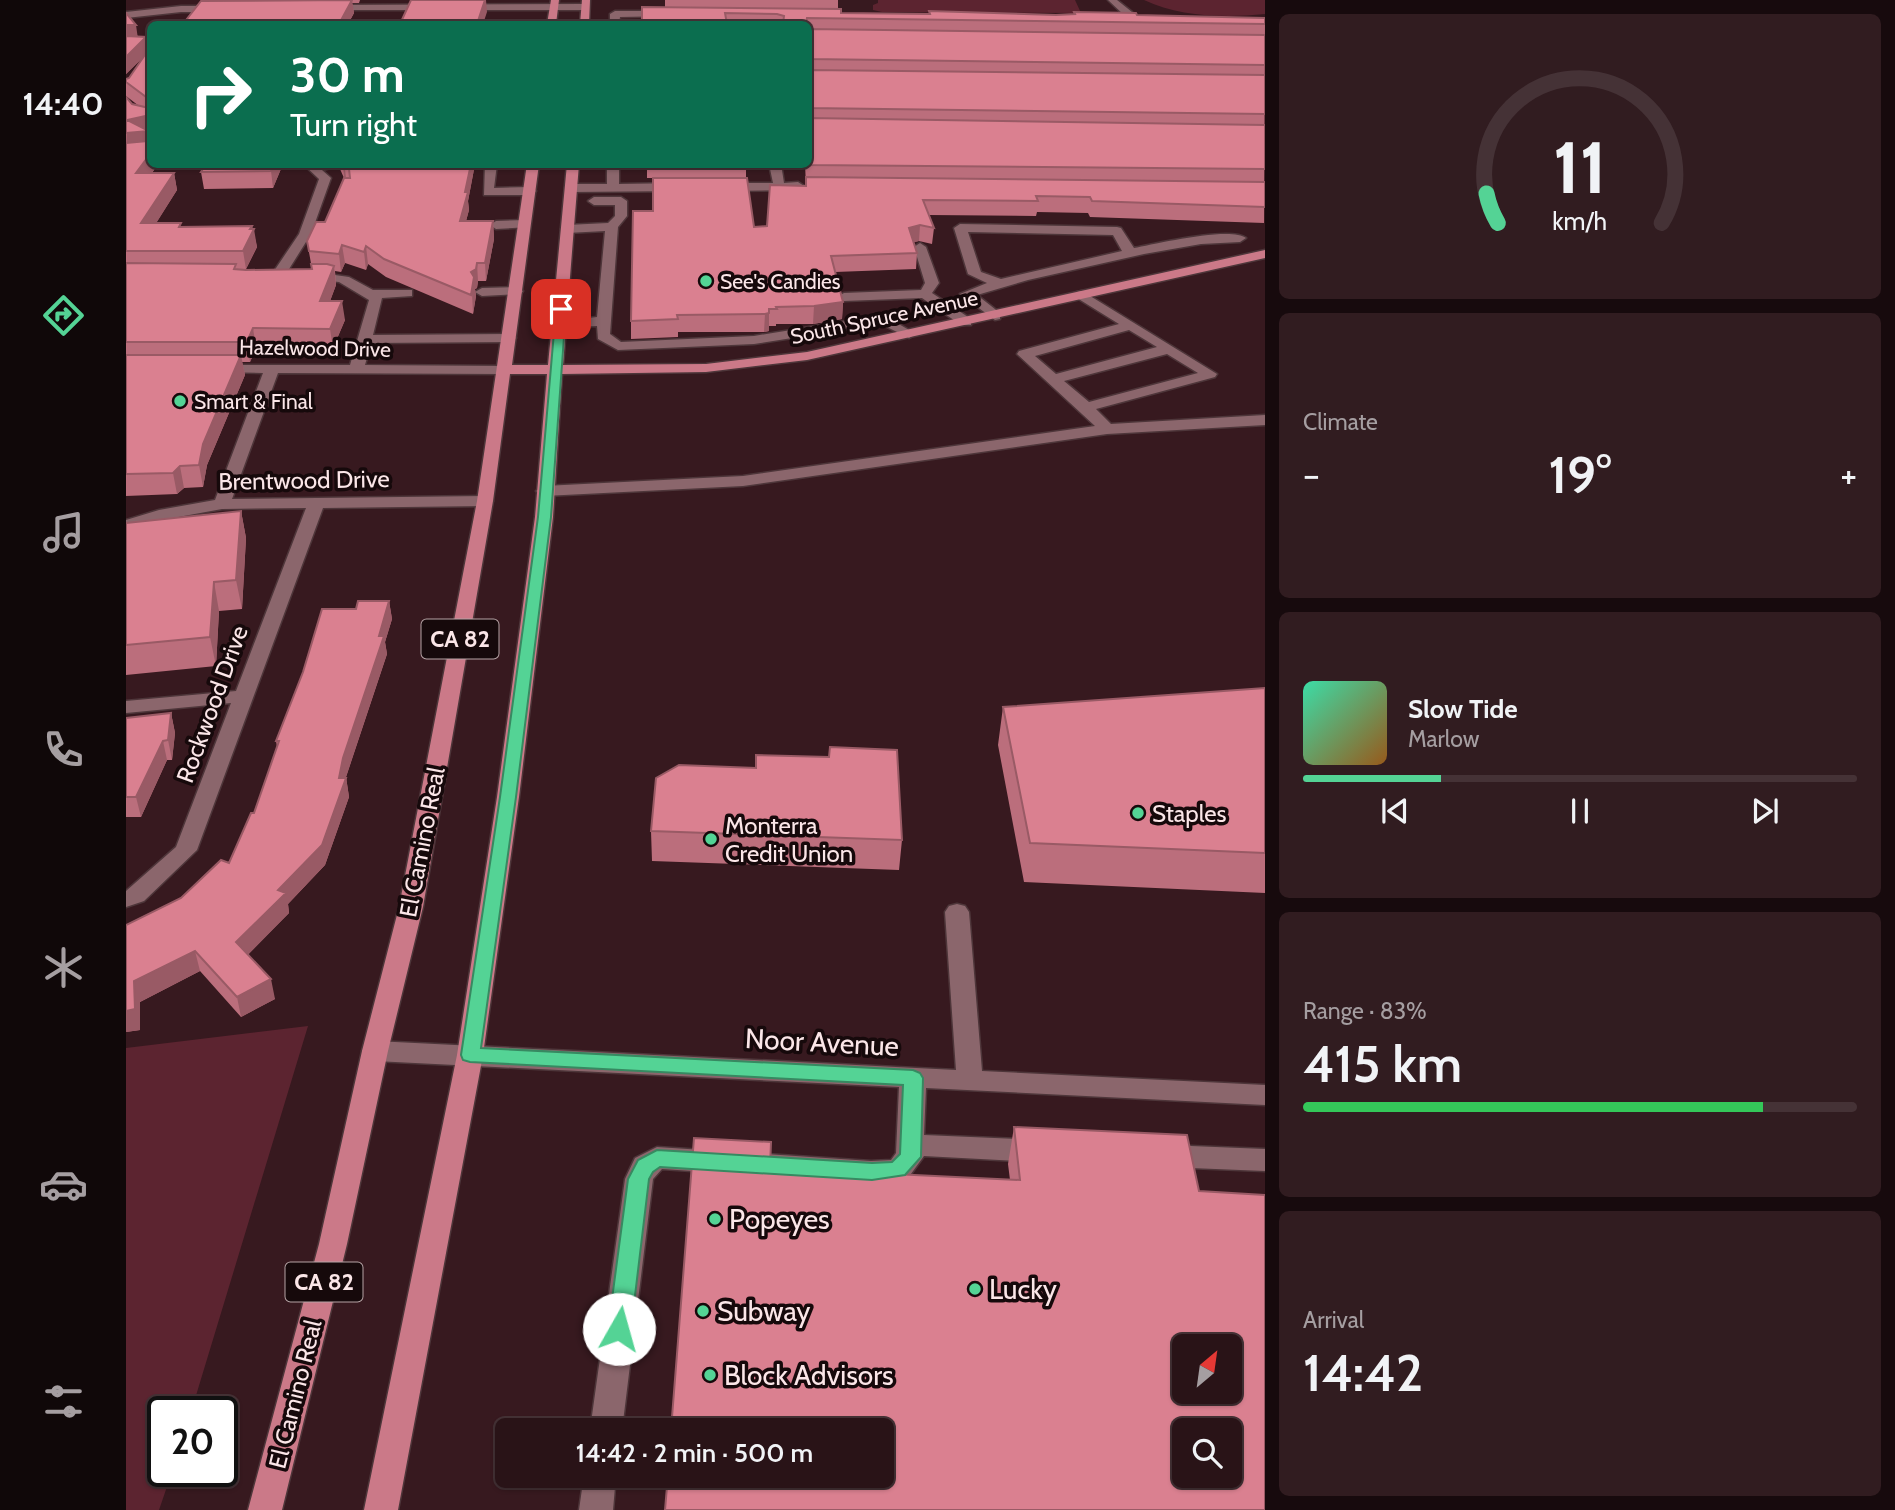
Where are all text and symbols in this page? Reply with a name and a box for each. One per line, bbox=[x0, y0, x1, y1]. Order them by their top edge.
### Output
text: 30 m bbox=[290, 45, 405, 104]
icon: right bbox=[175, 49, 266, 140]
text: 14:40 bbox=[22, 84, 104, 123]
text: Turn right bbox=[290, 105, 417, 144]
text: 11 bbox=[1553, 123, 1607, 211]
text: km/h bbox=[1553, 205, 1607, 235]
place label: See's Candies bbox=[720, 269, 841, 294]
marker: See's Candies bbox=[698, 273, 714, 289]
pin bbox=[531, 279, 591, 339]
street label: South Spruce Avenue bbox=[788, 285, 980, 349]
icon: arrive bbox=[542, 290, 580, 328]
icon: directions bbox=[39, 291, 88, 340]
street label: Hazelwood Drive bbox=[239, 334, 391, 362]
place label: Smart & Final bbox=[194, 389, 313, 414]
marker: Smart & Final bbox=[172, 393, 188, 409]
text: Climate bbox=[1303, 408, 1378, 436]
text: 19° bbox=[1549, 443, 1611, 506]
text: − bbox=[1303, 451, 1320, 498]
text: + bbox=[1840, 451, 1857, 498]
street label: Brentwood Drive bbox=[218, 464, 390, 496]
icon: music bbox=[39, 508, 88, 557]
road number: CA 82 bbox=[422, 620, 498, 659]
street label: Rockwood Drive bbox=[170, 621, 254, 787]
text: Slow Tide bbox=[1408, 693, 1518, 725]
icon: phone bbox=[39, 725, 88, 774]
text: Marlow bbox=[1408, 725, 1479, 753]
street label: El Camino Real bbox=[393, 764, 451, 920]
icon: previous bbox=[1376, 792, 1414, 830]
icon: pause bbox=[1561, 792, 1599, 830]
icon: next bbox=[1746, 792, 1784, 830]
place label: Staples bbox=[1152, 799, 1226, 828]
marker: Staples bbox=[1130, 805, 1146, 821]
place label: Monterra Credit Union bbox=[725, 811, 853, 868]
marker: Monterra Credit Union bbox=[703, 831, 719, 847]
icon: climate bbox=[39, 943, 88, 992]
text: Range · 83% bbox=[1303, 997, 1427, 1025]
street label: Noor Avenue bbox=[744, 1021, 900, 1063]
text: 415 km bbox=[1303, 1032, 1462, 1095]
icon: car bbox=[39, 1160, 88, 1209]
place label: Popeyes bbox=[729, 1202, 830, 1236]
marker: Popeyes bbox=[707, 1211, 723, 1227]
road number: CA 82 bbox=[286, 1262, 362, 1302]
place label: Lucky bbox=[989, 1272, 1057, 1306]
marker: Lucky bbox=[967, 1281, 983, 1297]
position arrow bbox=[582, 1292, 656, 1366]
place label: Subway bbox=[717, 1294, 810, 1328]
marker: Subway bbox=[695, 1303, 711, 1319]
text: Arrival bbox=[1303, 1306, 1364, 1334]
street label: El Camino Real bbox=[263, 1316, 328, 1471]
north arrow bbox=[1172, 1334, 1242, 1404]
map controls bbox=[1172, 1334, 1242, 1488]
text: 14:42 bbox=[1303, 1341, 1423, 1404]
place label: Block Advisors bbox=[724, 1358, 894, 1392]
marker: Block Advisors bbox=[702, 1367, 718, 1383]
icon: filters bbox=[39, 1377, 88, 1426]
speed limit sign: 20 bbox=[147, 1396, 238, 1487]
button: search bbox=[1172, 1418, 1242, 1488]
text: 14:42 · 2 min · 500 m bbox=[576, 1437, 813, 1469]

